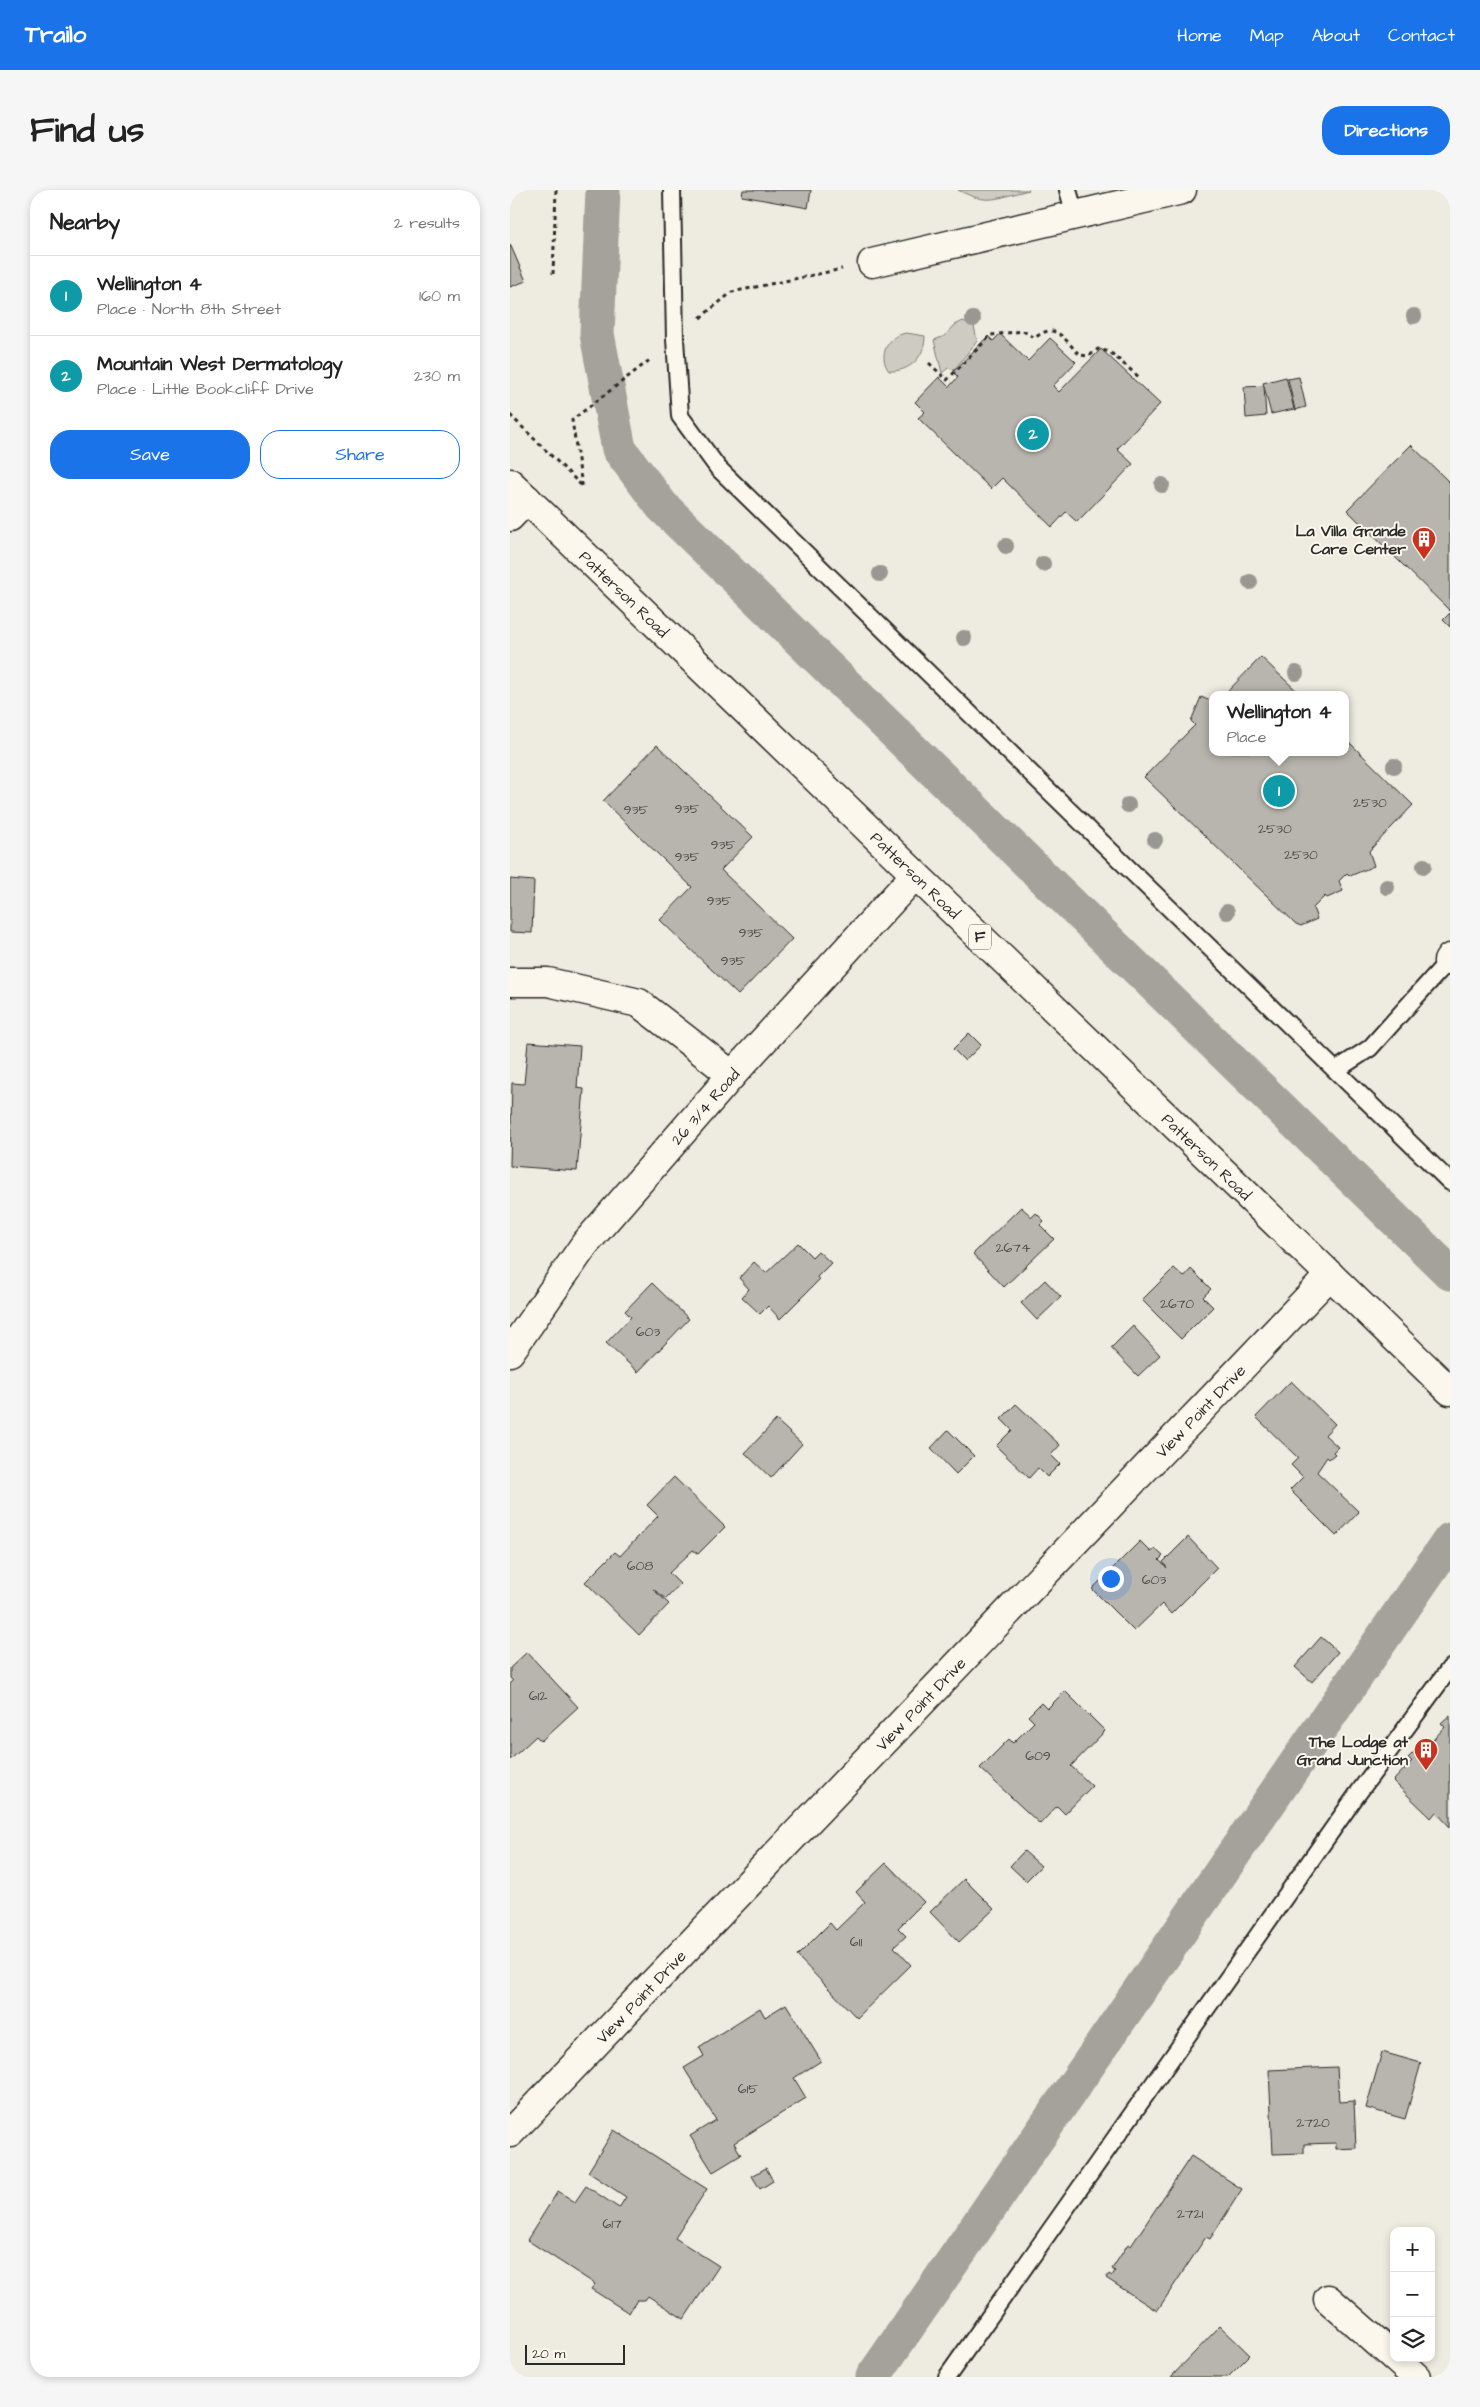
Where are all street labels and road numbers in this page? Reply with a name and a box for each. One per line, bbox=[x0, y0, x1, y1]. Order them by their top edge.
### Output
street label: Patterson Road bbox=[574, 546, 673, 643]
street label: Patterson Road bbox=[865, 827, 965, 924]
road number: F bbox=[969, 924, 991, 950]
street label: 26 3/4 Road bbox=[666, 1064, 745, 1150]
street label: Patterson Road bbox=[1157, 1108, 1256, 1205]
street label: View Point Drive bbox=[1151, 1360, 1251, 1463]
street label: View Point Drive bbox=[871, 1652, 971, 1756]
street label: View Point Drive bbox=[591, 1945, 691, 2049]

